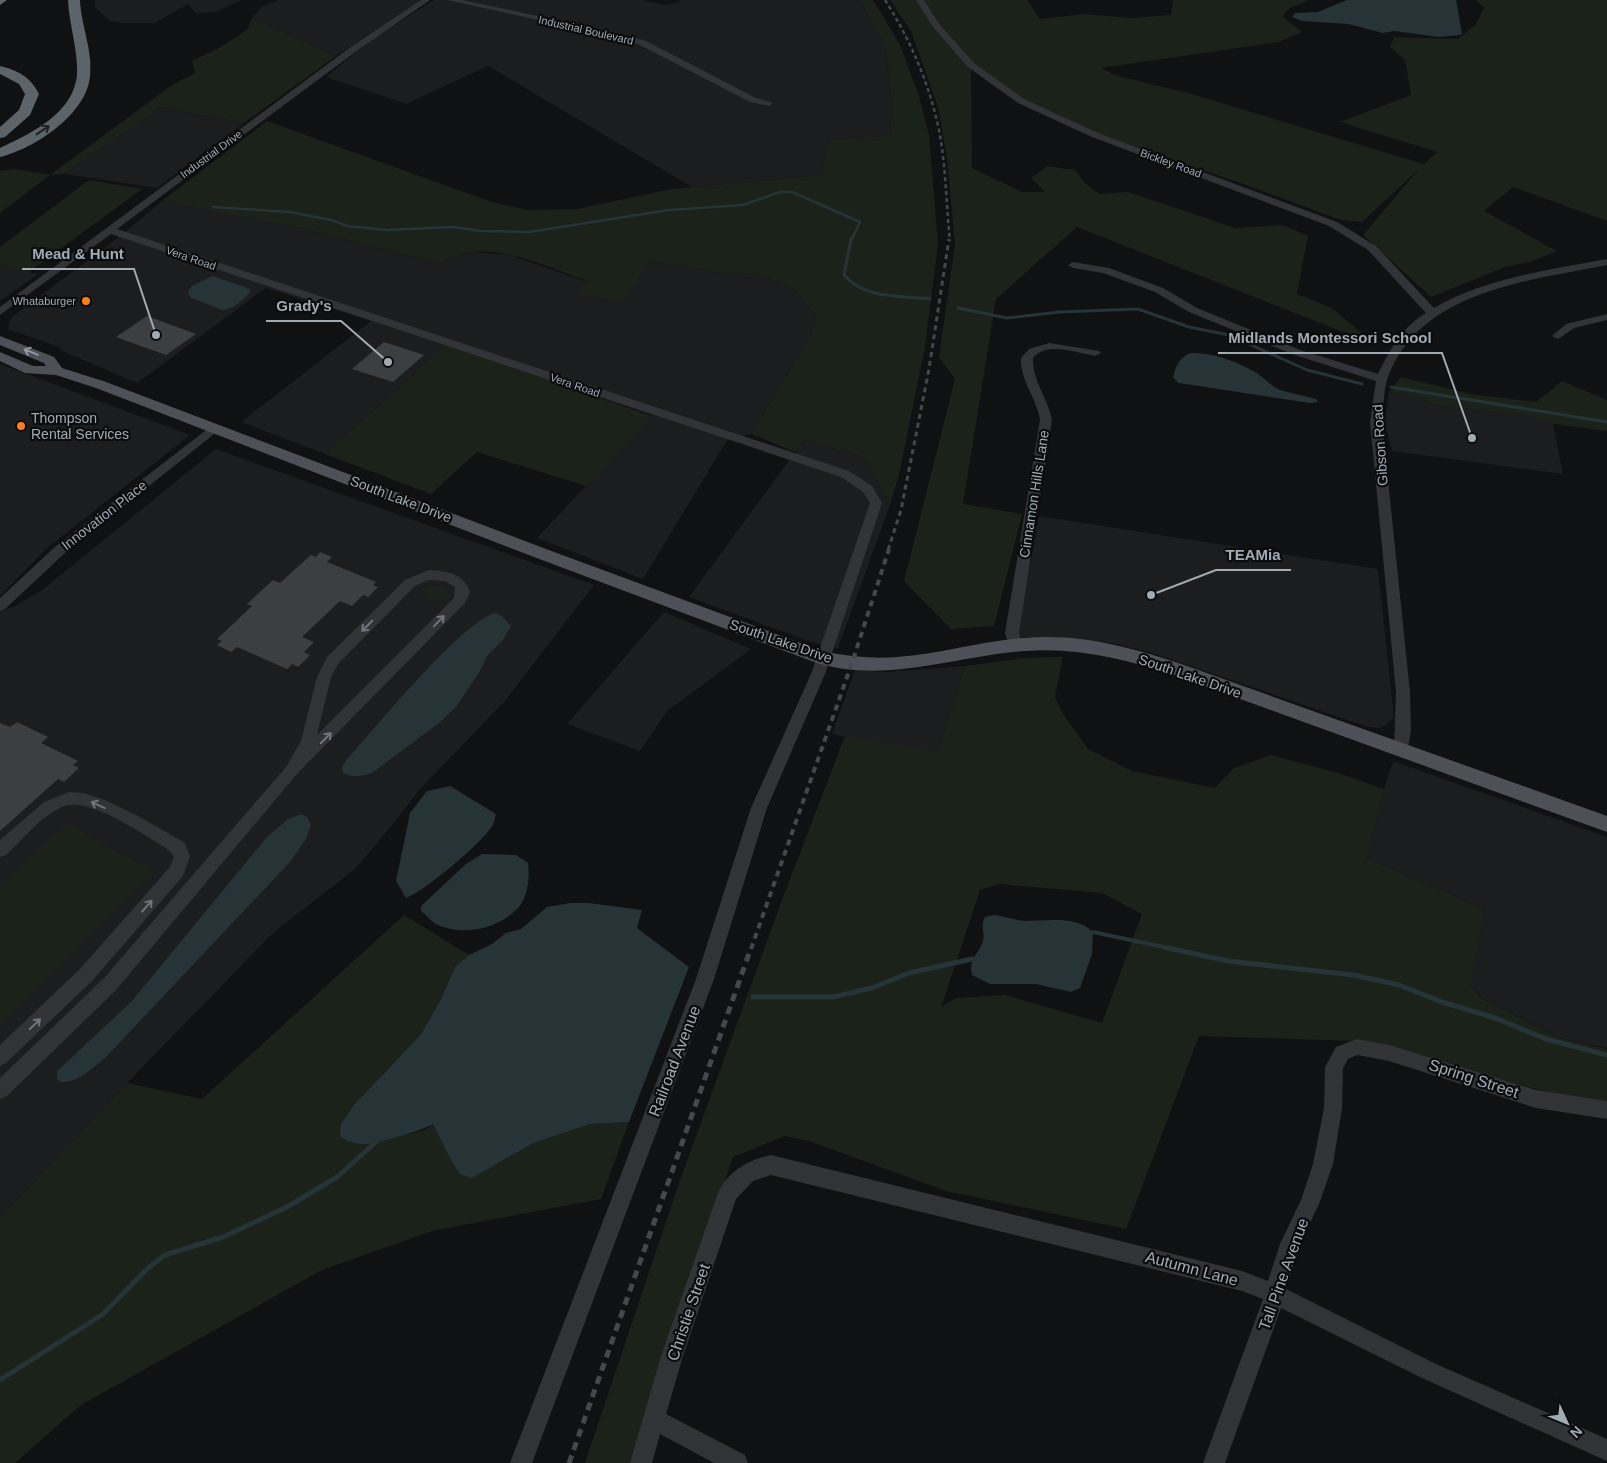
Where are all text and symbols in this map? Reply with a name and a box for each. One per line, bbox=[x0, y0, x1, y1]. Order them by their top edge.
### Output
street label: Industrial Boulevard bbox=[537, 13, 635, 47]
one-way arrow bbox=[36, 125, 50, 135]
street label: Industrial Drive bbox=[178, 128, 244, 180]
street label: Bickley Road bbox=[1139, 146, 1203, 180]
callout: Mead & Hunt bbox=[22, 239, 134, 269]
street label: Vera Road bbox=[164, 244, 218, 272]
text: Mead & Hunt bbox=[32, 245, 124, 262]
callout: Grady's bbox=[266, 291, 341, 321]
place label: Whataburger bbox=[12, 295, 76, 307]
marker: Whataburger bbox=[80, 295, 92, 307]
text: Grady's bbox=[276, 297, 332, 314]
callout: Midlands Montessori School bbox=[1218, 323, 1442, 353]
text: Midlands Montessori School bbox=[1228, 329, 1432, 346]
one-way arrow bbox=[24, 347, 39, 357]
street label: Vera Road bbox=[548, 371, 602, 399]
street label: Gibson Road bbox=[1369, 404, 1391, 486]
place label: Thompson Rental Services bbox=[31, 410, 129, 442]
marker: Thompson Rental Services bbox=[15, 420, 27, 432]
street label: Cinnamon Hills Lane bbox=[1016, 429, 1052, 559]
street label: South Lake Drive bbox=[348, 472, 454, 526]
street label: Innovation Place bbox=[58, 477, 150, 553]
callout: TEAMia bbox=[1216, 540, 1291, 570]
text: TEAMia bbox=[1225, 546, 1281, 563]
one-way arrow bbox=[433, 615, 445, 627]
street label: South Lake Drive bbox=[728, 616, 835, 666]
one-way arrow bbox=[361, 620, 373, 632]
street label: South Lake Drive bbox=[1137, 651, 1244, 701]
one-way arrow bbox=[320, 731, 332, 744]
one-way arrow bbox=[91, 799, 106, 809]
one-way arrow bbox=[141, 899, 153, 912]
street label: Railroad Avenue bbox=[646, 1003, 703, 1119]
one-way arrow bbox=[29, 1018, 42, 1030]
street label: Spring Street bbox=[1427, 1056, 1521, 1101]
street label: Tall Pine Avenue bbox=[1255, 1216, 1312, 1333]
street label: Autumn Lane bbox=[1144, 1248, 1240, 1289]
street label: Christie Street bbox=[664, 1261, 713, 1363]
north arrow bbox=[1542, 1398, 1592, 1448]
text: N bbox=[1567, 1423, 1586, 1441]

